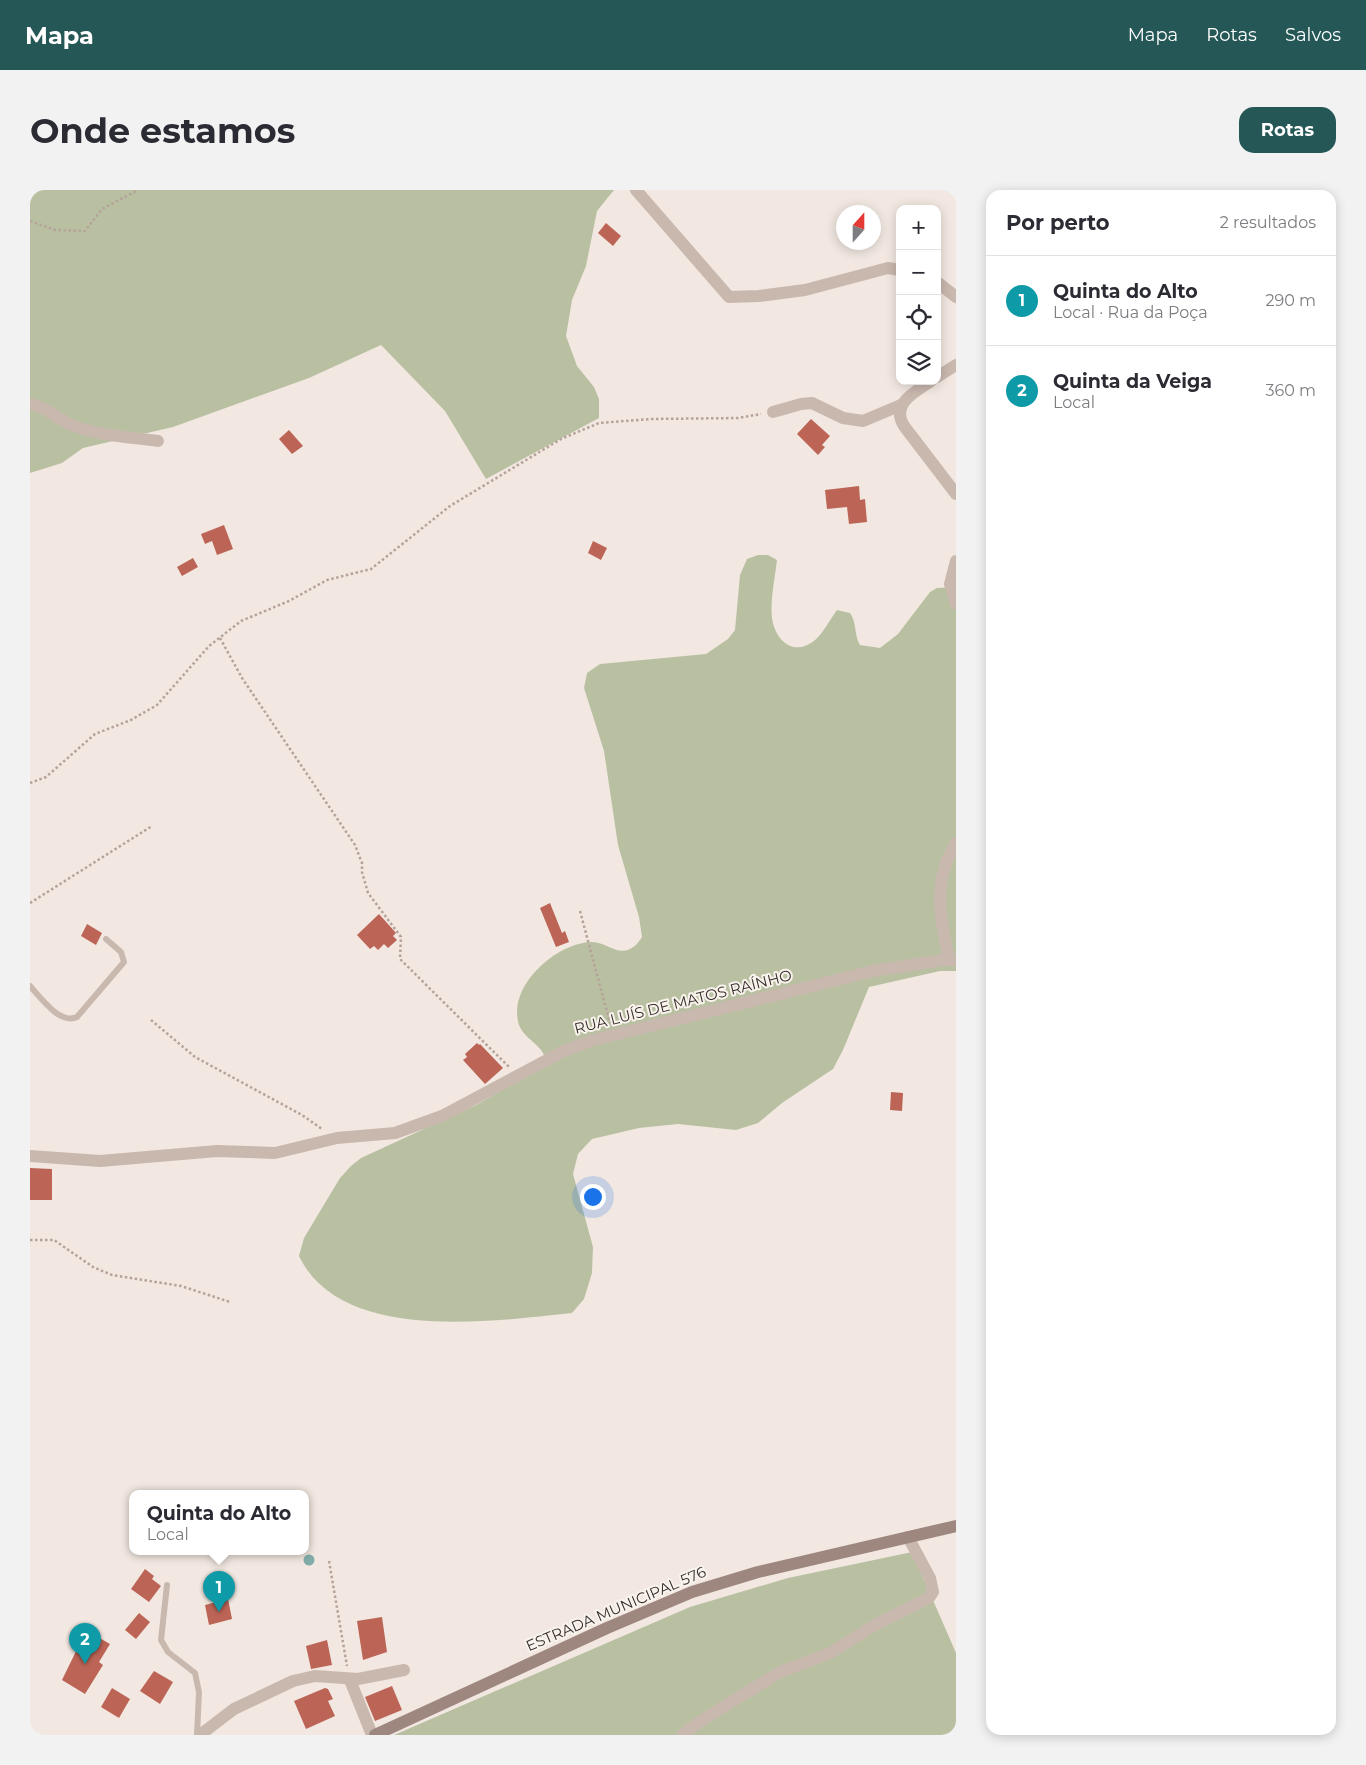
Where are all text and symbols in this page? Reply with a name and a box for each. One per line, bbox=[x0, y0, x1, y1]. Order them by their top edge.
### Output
text: Mapa bbox=[25, 21, 94, 50]
text: Mapa bbox=[1128, 24, 1178, 46]
text: Rotas bbox=[1206, 24, 1257, 46]
text: Salvos bbox=[1285, 24, 1341, 46]
button: Rotas bbox=[1239, 107, 1336, 153]
text: Onde estamos bbox=[30, 109, 295, 152]
north arrow bbox=[836, 205, 881, 250]
map controls bbox=[896, 205, 941, 385]
button: + bbox=[896, 205, 941, 250]
text: Por perto bbox=[1006, 210, 1110, 235]
text: 2 resultados bbox=[1220, 213, 1316, 232]
button: − bbox=[896, 250, 941, 295]
text: Quinta do Alto bbox=[1053, 280, 1198, 303]
text: 1 bbox=[1019, 291, 1025, 310]
text: 290 m bbox=[1265, 291, 1316, 310]
button: locate bbox=[896, 295, 941, 340]
text: Local · Rua da Poça bbox=[1053, 303, 1208, 322]
button: layers bbox=[896, 340, 941, 385]
text: Quinta da Veiga bbox=[1053, 370, 1212, 393]
text: 2 bbox=[1017, 381, 1027, 400]
text: 360 m bbox=[1265, 381, 1316, 400]
text: Local bbox=[1053, 393, 1095, 412]
street label: RUA LUÍS DE MATOS RAÍNHO bbox=[572, 965, 794, 1038]
your location bbox=[580, 1184, 606, 1210]
popup bbox=[129, 1490, 309, 1555]
text: Quinta do Alto bbox=[147, 1502, 291, 1525]
text: Local bbox=[147, 1525, 189, 1544]
street label: ESTRADA MUNICIPAL 576 bbox=[523, 1562, 709, 1655]
pin: 1 bbox=[203, 1571, 235, 1612]
pin: 2 bbox=[69, 1623, 101, 1664]

